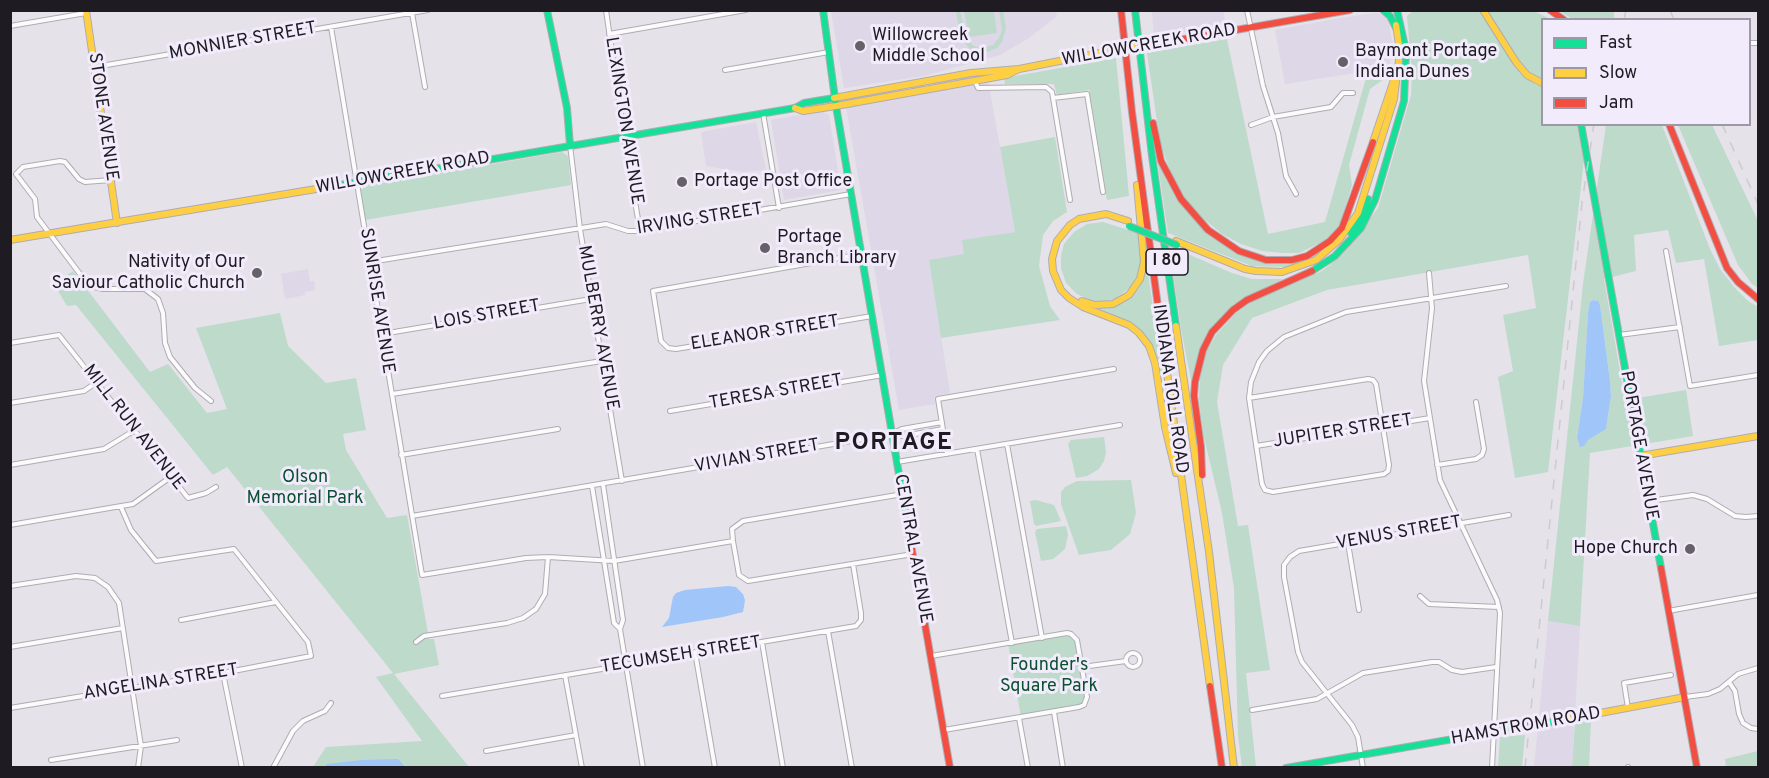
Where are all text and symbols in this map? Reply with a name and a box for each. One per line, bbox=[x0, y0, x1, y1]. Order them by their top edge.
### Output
street label: MONNIER STREET bbox=[168, 18, 318, 66]
legend bbox=[1541, 18, 1751, 126]
street label: WILLOWCREEK ROAD bbox=[1060, 20, 1238, 72]
place label: Willowcreek Middle School bbox=[872, 25, 985, 68]
text: Fast bbox=[1599, 32, 1632, 55]
street label: LEXINGTON AVENUE bbox=[599, 36, 647, 206]
marker: Willowcreek Middle School bbox=[853, 39, 867, 53]
place label: Baymont Portage Indiana Dunes bbox=[1355, 41, 1497, 84]
street label: STONE AVENUE bbox=[82, 51, 122, 183]
marker: Baymont Portage Indiana Dunes bbox=[1336, 55, 1350, 69]
text: Slow bbox=[1599, 62, 1637, 85]
text: Jam bbox=[1599, 92, 1634, 115]
street label: WILLOWCREEK ROAD bbox=[314, 148, 492, 200]
place label: Portage Post Office bbox=[694, 171, 852, 193]
marker: Portage Post Office bbox=[675, 175, 689, 189]
street label: IRVING STREET bbox=[635, 199, 765, 241]
street label: SUNRISE AVENUE bbox=[354, 227, 398, 375]
place label: Portage Branch Library bbox=[777, 227, 897, 270]
marker: Portage Branch Library bbox=[758, 241, 772, 255]
street label: MULBERRY AVENUE bbox=[572, 244, 622, 412]
road number: I 80 bbox=[1146, 249, 1188, 275]
place label: Nativity of Our Saviour Catholic Church bbox=[51, 252, 245, 294]
marker: Nativity of Our Saviour Catholic Church bbox=[250, 266, 264, 280]
street label: LOIS STREET bbox=[432, 296, 542, 336]
street label: INDIANA TOLL ROAD bbox=[1146, 303, 1192, 475]
street label: ELEANOR STREET bbox=[689, 312, 841, 356]
street label: MILL RUN AVENUE bbox=[77, 361, 189, 495]
street label: PORTAGE AVENUE bbox=[1614, 369, 1662, 523]
street label: TERESA STREET bbox=[708, 371, 844, 415]
street label: JUPITER STREET bbox=[1272, 410, 1414, 454]
district label: PORTAGE bbox=[834, 430, 954, 458]
street label: VIVIAN STREET bbox=[693, 435, 821, 479]
park label: Olson Memorial Park bbox=[247, 467, 363, 510]
street label: CENTRAL AVENUE bbox=[888, 473, 936, 625]
street label: VENUS STREET bbox=[1335, 512, 1463, 556]
place label: Hope Church bbox=[1573, 538, 1678, 560]
marker: Hope Church bbox=[1683, 542, 1697, 556]
street label: TECUMSEH STREET bbox=[599, 633, 763, 679]
park label: Founder's Square Park bbox=[1000, 655, 1098, 698]
street label: ANGELINA STREET bbox=[82, 660, 240, 706]
street label: HAMSTROM ROAD bbox=[1449, 703, 1603, 751]

